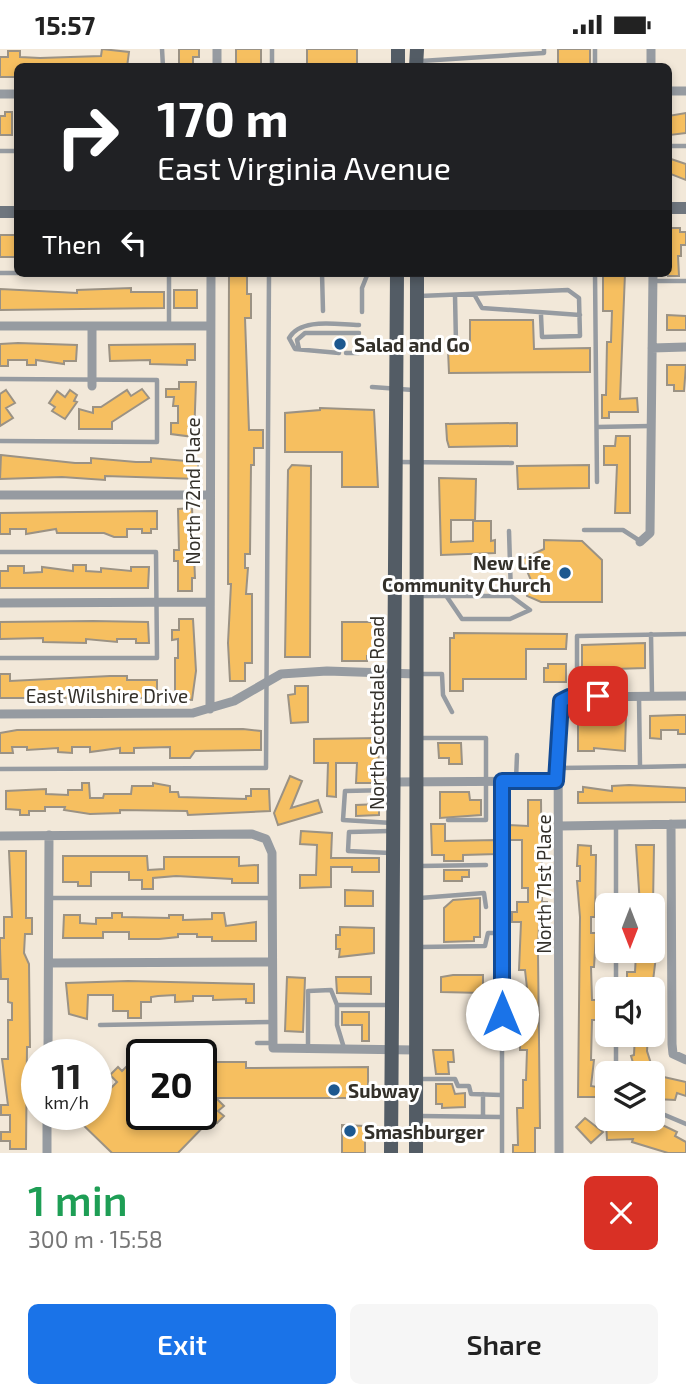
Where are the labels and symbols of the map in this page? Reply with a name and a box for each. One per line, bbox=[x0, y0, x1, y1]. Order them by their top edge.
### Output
place label: Salad and Go bbox=[354, 333, 470, 356]
marker: Salad and Go bbox=[332, 336, 348, 352]
street label: North 72nd Place bbox=[181, 417, 204, 565]
place label: New Life Community Church bbox=[382, 551, 551, 597]
marker: New Life Community Church bbox=[557, 565, 573, 581]
street label: North Scottsdale Road bbox=[365, 616, 388, 810]
pin bbox=[568, 666, 628, 726]
street label: East Wilshire Drive bbox=[26, 684, 188, 707]
street label: North 71st Place bbox=[532, 814, 555, 954]
north arrow bbox=[595, 893, 665, 963]
position arrow bbox=[465, 977, 539, 1051]
speed limit sign: 20 bbox=[126, 1039, 217, 1130]
place label: Subway bbox=[348, 1079, 419, 1103]
marker: Subway bbox=[326, 1082, 342, 1098]
place label: Smashburger bbox=[364, 1120, 485, 1143]
marker: Smashburger bbox=[342, 1123, 358, 1139]

